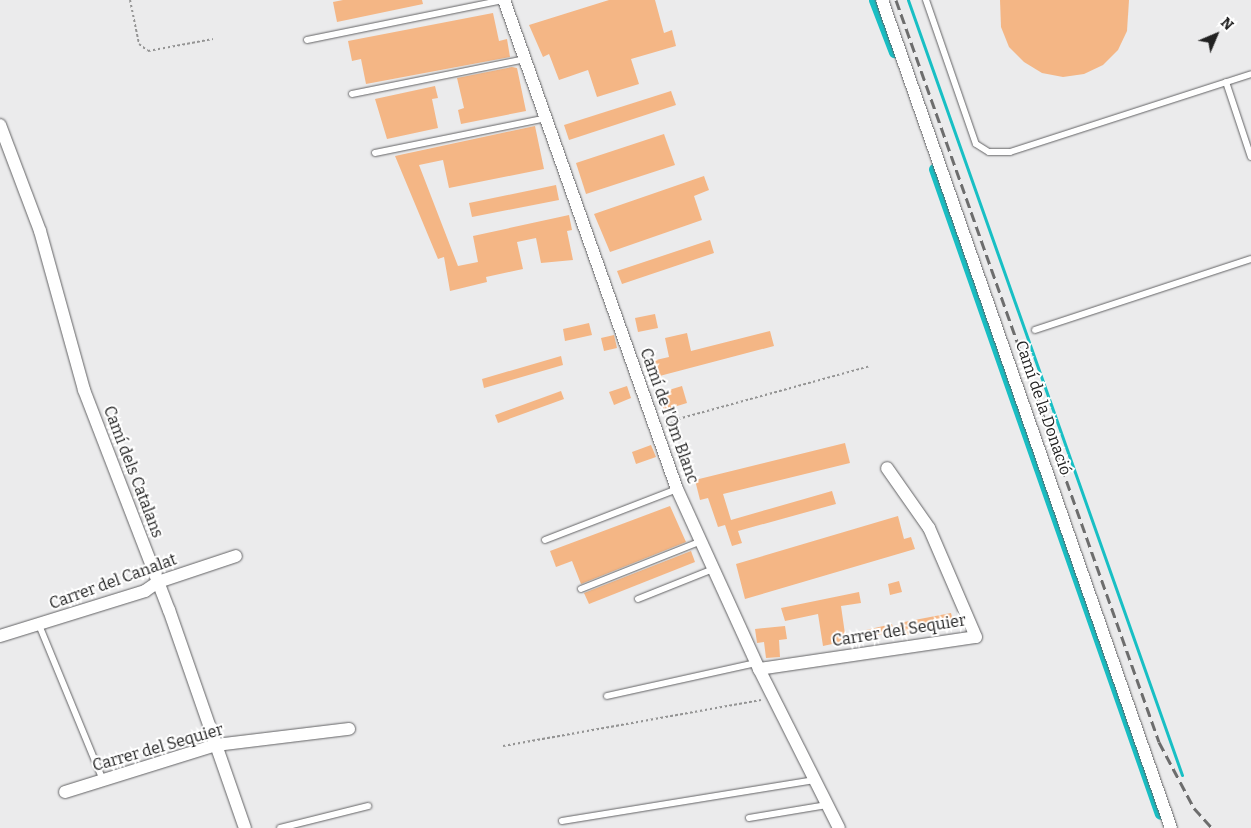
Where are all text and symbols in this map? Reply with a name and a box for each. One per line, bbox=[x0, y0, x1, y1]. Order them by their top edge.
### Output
north arrow bbox=[1191, 10, 1241, 60]
text: N bbox=[1217, 14, 1237, 34]
street label: Camí de la Donació bbox=[1011, 338, 1075, 478]
street label: Camí de l'Om Blanc bbox=[636, 346, 702, 486]
street label: Camí dels Catalans bbox=[99, 403, 167, 541]
street label: Carrer del Canalat bbox=[47, 550, 179, 614]
street label: Carrer del Sequier bbox=[831, 611, 967, 651]
street label: Carrer del Sequier bbox=[90, 720, 226, 776]

